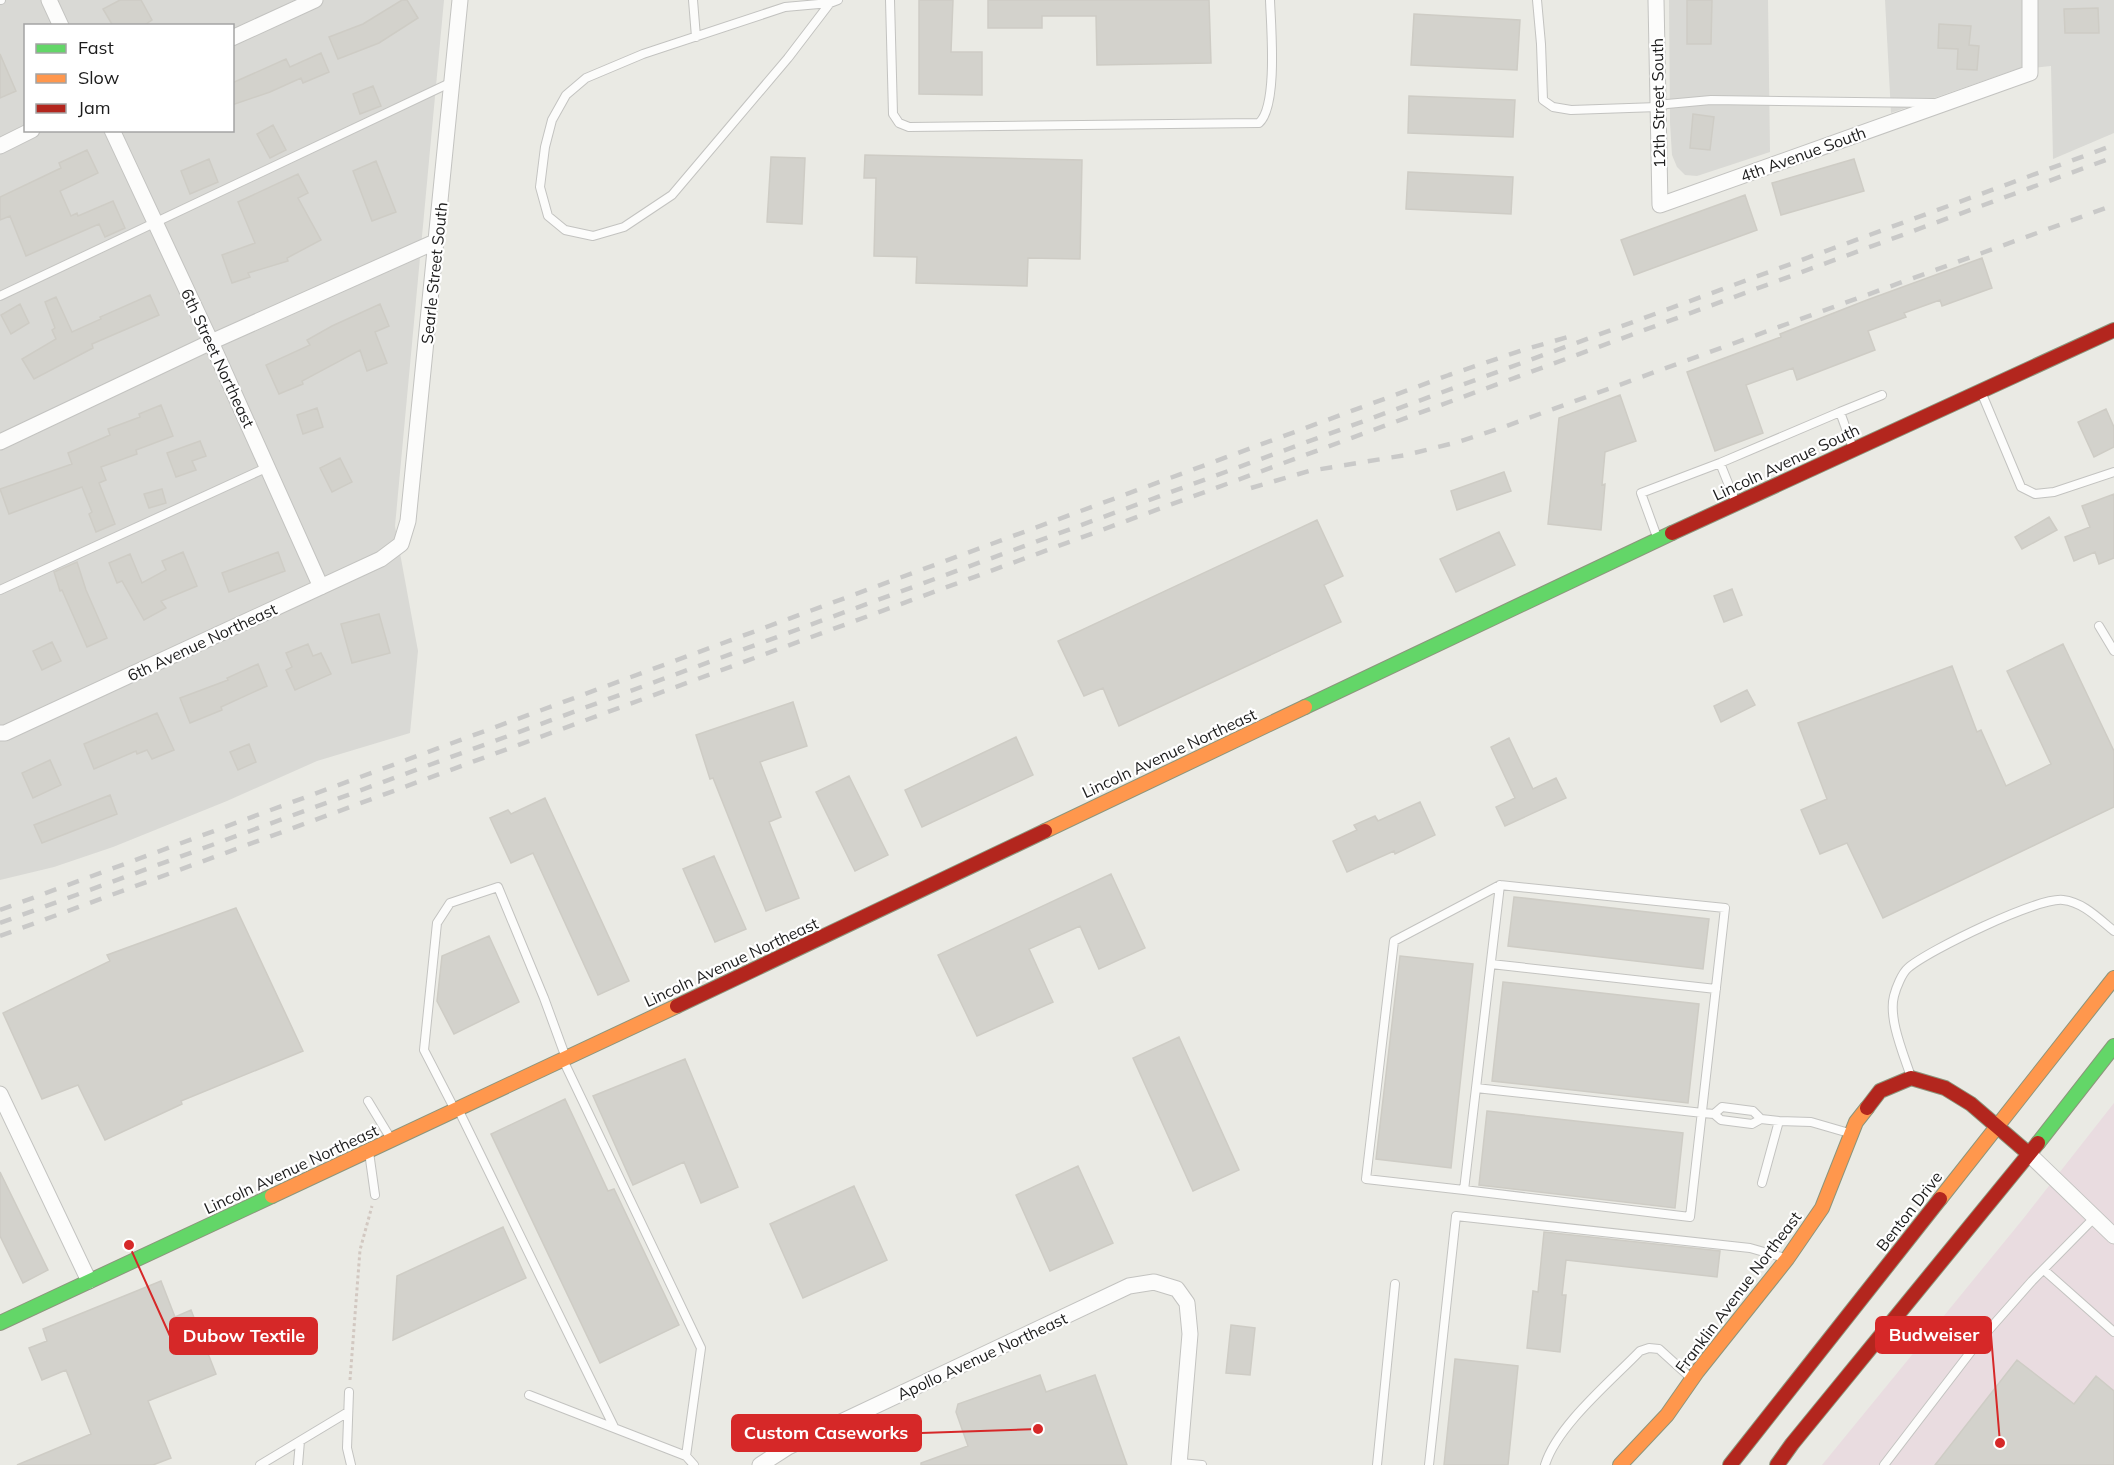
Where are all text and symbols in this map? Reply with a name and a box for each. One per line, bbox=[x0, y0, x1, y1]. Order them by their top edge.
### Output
legend bbox=[24, 24, 234, 132]
text: Fast bbox=[78, 36, 114, 59]
street label: 12th Street South bbox=[1647, 38, 1669, 168]
text: Slow bbox=[78, 66, 120, 89]
text: Jam bbox=[78, 96, 111, 119]
street label: 4th Avenue South bbox=[1738, 122, 1868, 186]
street label: Searle Street South bbox=[417, 201, 451, 345]
street label: 6th Street Northeast bbox=[177, 285, 259, 431]
street label: Lincoln Avenue South bbox=[1710, 419, 1862, 505]
street label: 6th Avenue Northeast bbox=[124, 598, 280, 685]
street label: Lincoln Avenue Northeast bbox=[1079, 704, 1260, 802]
street label: Lincoln Avenue Northeast bbox=[641, 913, 822, 1011]
street label: Lincoln Avenue Northeast bbox=[201, 1120, 382, 1218]
street label: Benton Drive bbox=[1872, 1167, 1946, 1255]
street label: Franklin Avenue Northeast bbox=[1671, 1207, 1805, 1377]
street label: Apollo Avenue Northeast bbox=[894, 1308, 1071, 1404]
callout: Budweiser bbox=[1876, 1317, 1991, 1353]
callout: Dubow Textile bbox=[170, 1318, 317, 1354]
text: Budweiser bbox=[1889, 1323, 1980, 1346]
text: Dubow Textile bbox=[183, 1324, 305, 1347]
callout: Custom Caseworks bbox=[732, 1415, 921, 1451]
text: Custom Caseworks bbox=[744, 1421, 908, 1444]

